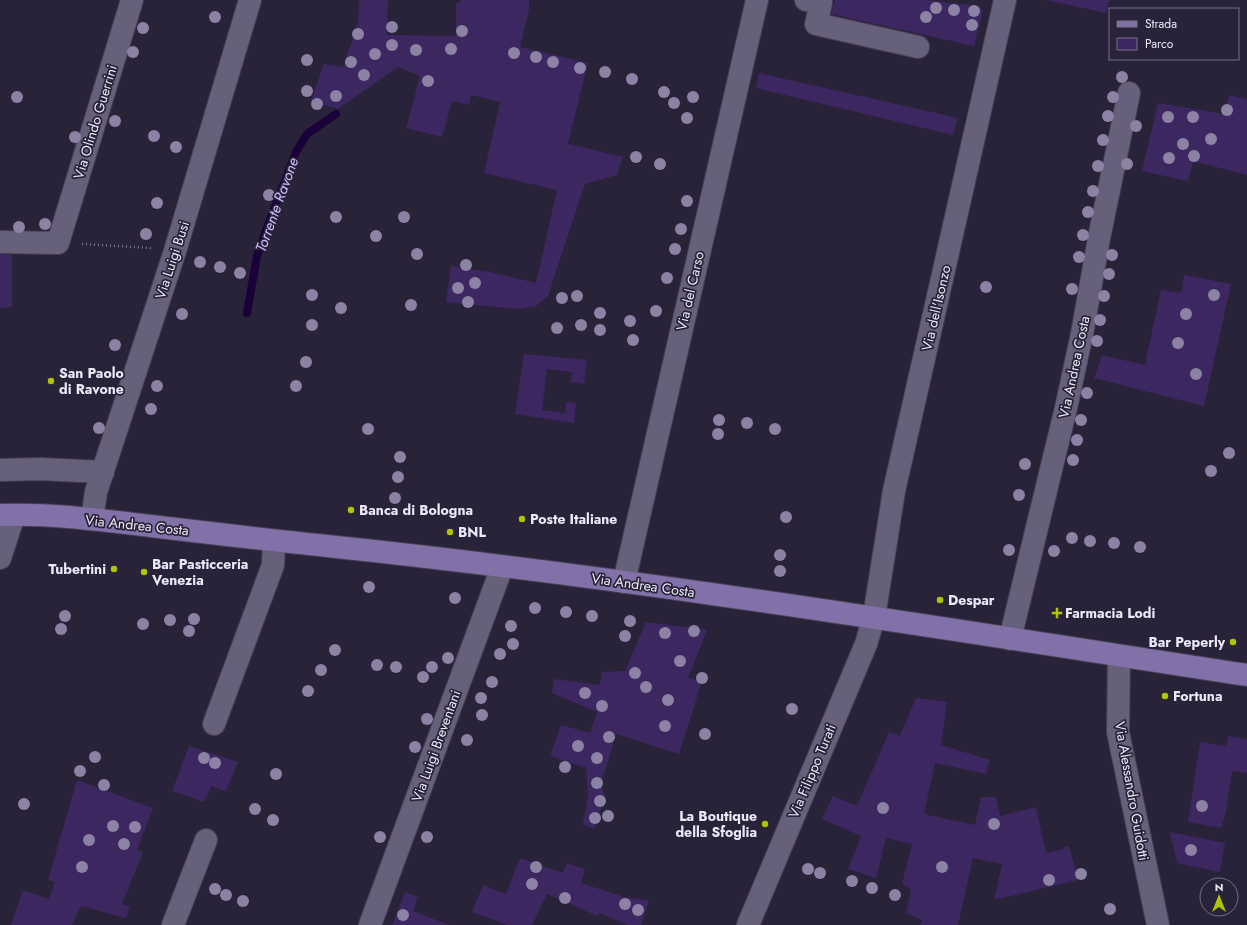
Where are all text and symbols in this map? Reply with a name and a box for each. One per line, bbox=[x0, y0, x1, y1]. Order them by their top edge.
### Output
legend bbox=[1109, 8, 1239, 60]
text: Strada bbox=[1145, 15, 1177, 33]
text: Parco bbox=[1145, 35, 1174, 53]
street label: Via Olindo Guerrini bbox=[68, 62, 122, 182]
water label: Torrente Ravone bbox=[250, 154, 304, 255]
street label: Via Luigi Busi bbox=[150, 218, 194, 302]
street label: Via del Carso bbox=[671, 249, 709, 333]
street label: Via dell'Isonzo bbox=[916, 263, 956, 353]
street label: Via Andrea Costa bbox=[1053, 314, 1095, 420]
place label: San Paolo di Ravone bbox=[59, 363, 124, 399]
marker: San Paolo di Ravone bbox=[46, 376, 56, 386]
place label: Banca di Bologna bbox=[359, 500, 473, 520]
marker: Banca di Bologna bbox=[346, 505, 356, 515]
place label: Poste Italiane bbox=[530, 509, 617, 529]
street label: Via Andrea Costa bbox=[84, 510, 190, 540]
marker: Poste Italiane bbox=[517, 514, 527, 524]
place label: BNL bbox=[458, 522, 486, 542]
marker: BNL bbox=[445, 527, 455, 537]
place label: Bar Pasticceria Venezia bbox=[151, 554, 248, 590]
place label: Tubertini bbox=[49, 559, 106, 579]
marker: Tubertini bbox=[109, 564, 119, 574]
marker: Bar Pasticceria Venezia bbox=[139, 567, 149, 577]
street label: Via Andrea Costa bbox=[590, 568, 696, 602]
place label: Despar bbox=[948, 590, 995, 610]
marker: Despar bbox=[935, 595, 945, 605]
place label: Farmacia Lodi bbox=[1065, 603, 1155, 623]
marker: Farmacia Lodi bbox=[1052, 608, 1062, 618]
place label: Bar Peperly bbox=[1148, 632, 1226, 652]
marker: Bar Peperly bbox=[1228, 637, 1238, 647]
place label: Fortuna bbox=[1173, 686, 1222, 706]
street label: Via Luigi Breventani bbox=[406, 687, 466, 805]
marker: Fortuna bbox=[1160, 691, 1170, 701]
street label: Via Alessandro Guidotti bbox=[1110, 720, 1154, 862]
street label: Via Filippo Turati bbox=[783, 721, 841, 821]
place label: La Boutique della Sfoglia bbox=[675, 806, 757, 842]
marker: La Boutique della Sfoglia bbox=[760, 819, 770, 829]
north arrow bbox=[1199, 877, 1239, 917]
text: N bbox=[1215, 879, 1223, 895]

